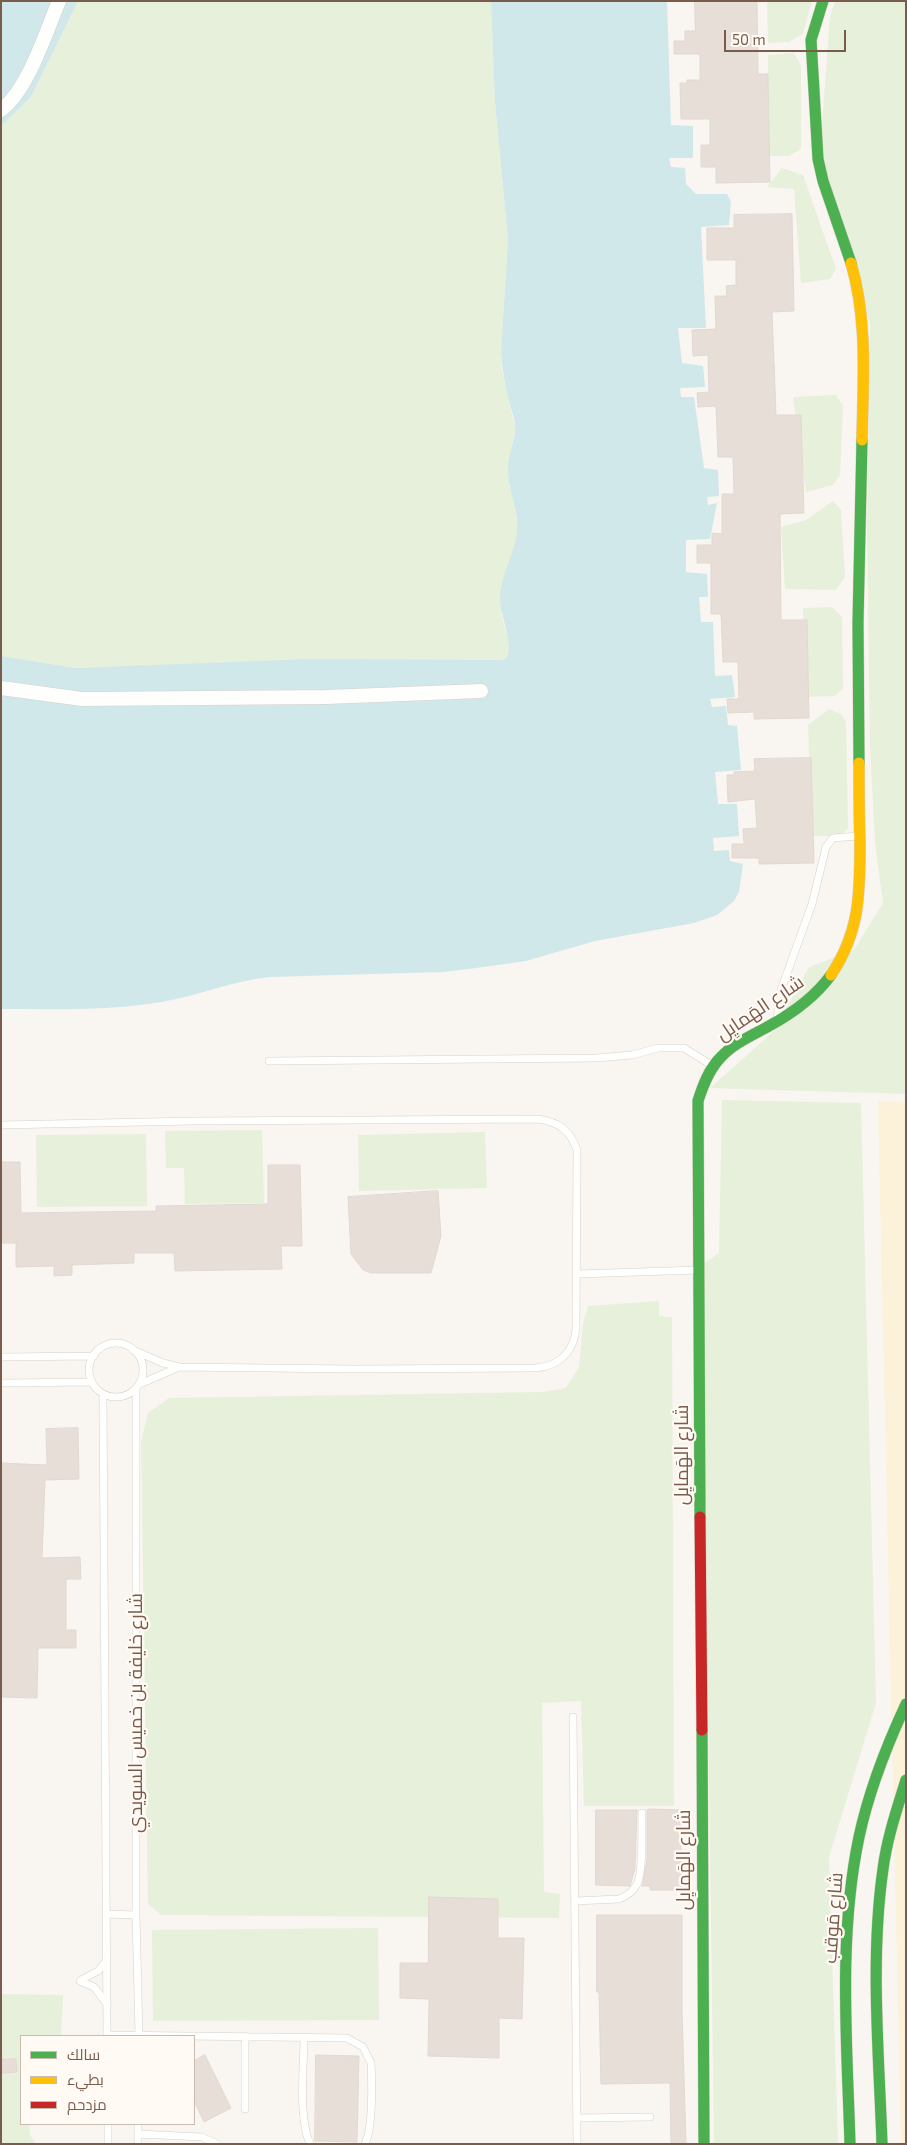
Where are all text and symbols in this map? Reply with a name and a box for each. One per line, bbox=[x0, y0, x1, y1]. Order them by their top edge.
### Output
scale bar bbox=[727, 20, 850, 52]
text: 50 m bbox=[732, 30, 766, 48]
street label: شارع الهَمايِل bbox=[712, 970, 808, 1046]
street label: شارع الهَمايِل bbox=[671, 1405, 693, 1505]
street label: شارع خليفة بن خميس السويدي bbox=[125, 1593, 147, 1833]
street label: شارع الهَمايِل bbox=[673, 1810, 695, 1910]
street label: شارع مَوقب bbox=[818, 1872, 848, 1964]
legend bbox=[20, 2035, 195, 2125]
text: سالك bbox=[67, 2045, 100, 2063]
text: بطيء bbox=[67, 2070, 104, 2088]
text: مزدحم bbox=[67, 2095, 107, 2113]

